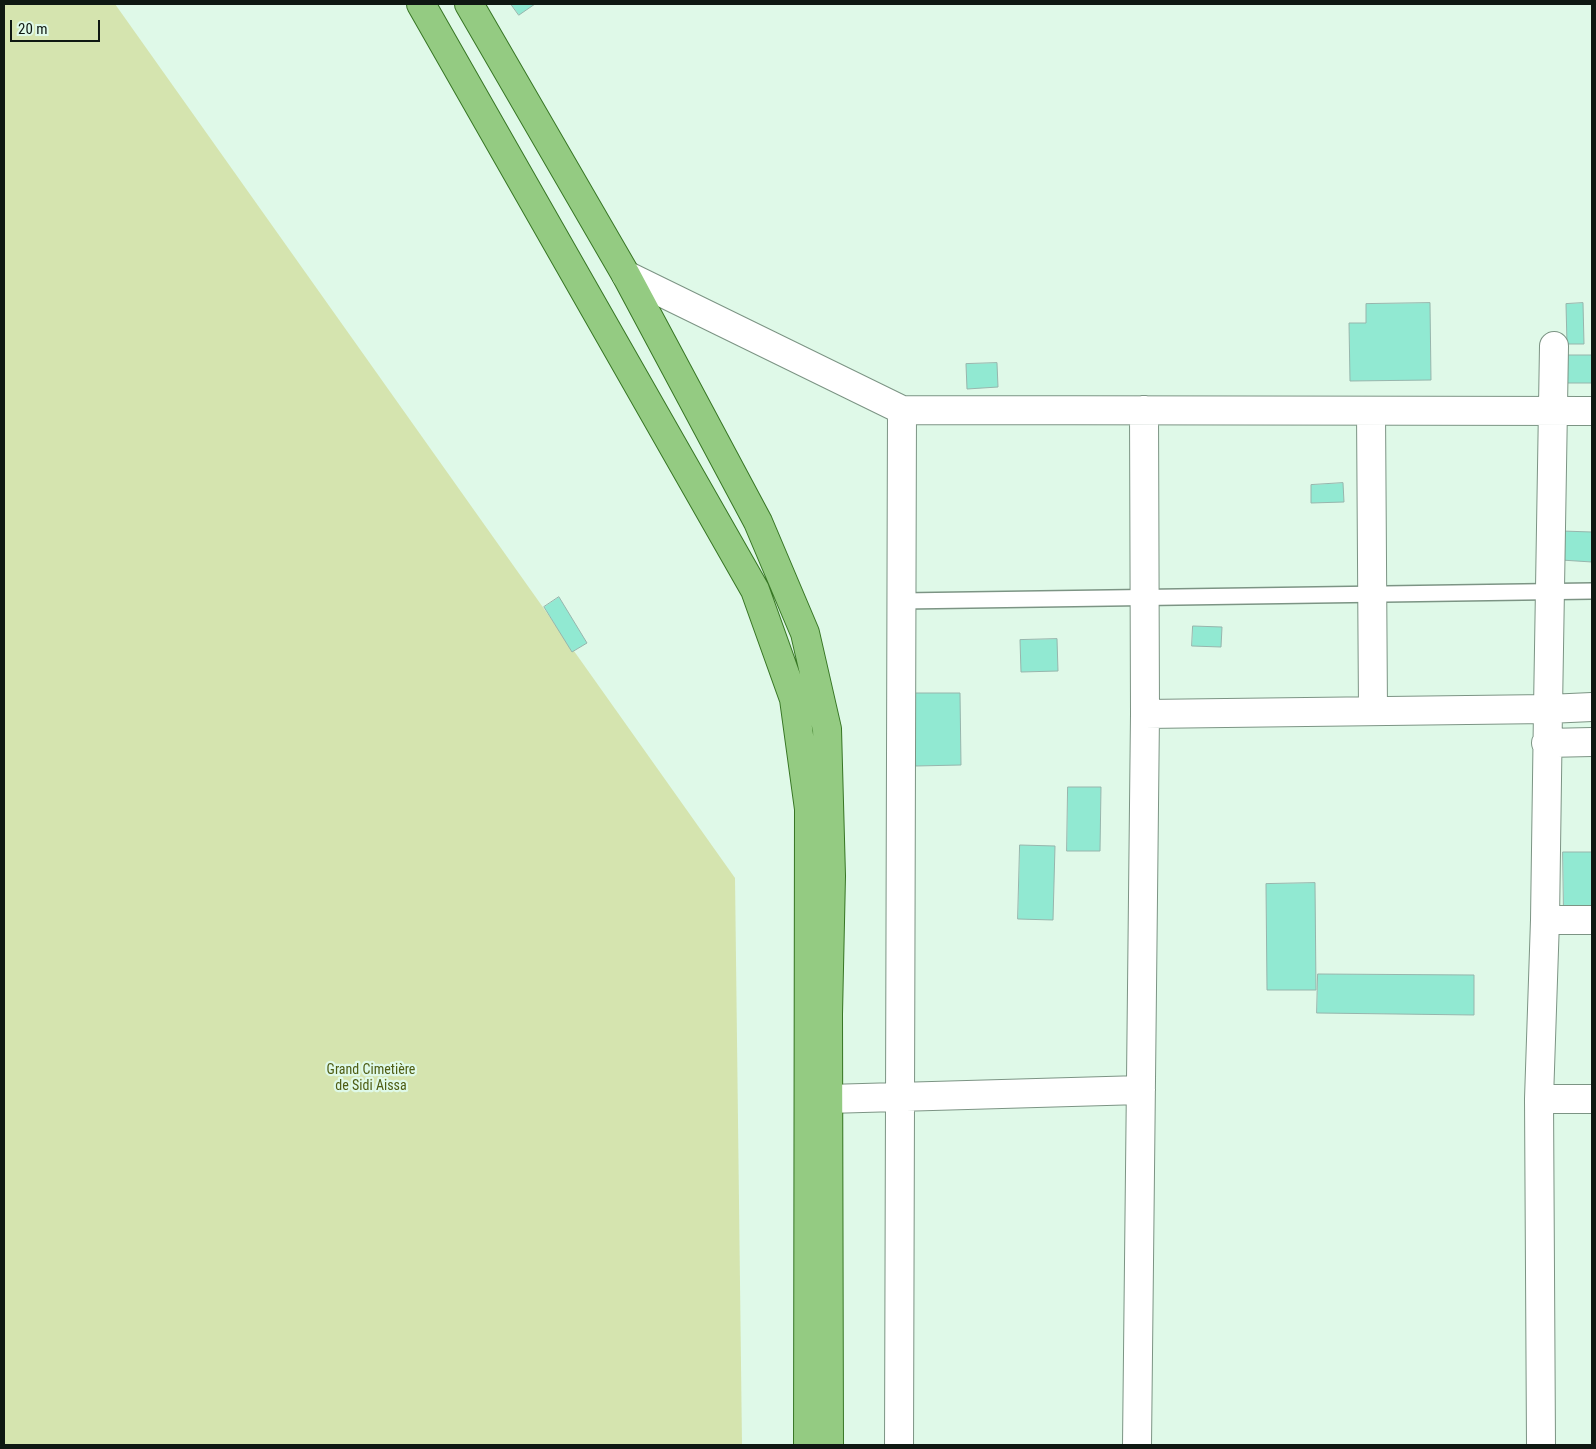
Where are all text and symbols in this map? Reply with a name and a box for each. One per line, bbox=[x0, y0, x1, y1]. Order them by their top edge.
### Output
scale bar bbox=[12, 10, 102, 42]
text: 20 m bbox=[18, 20, 48, 38]
park label: Grand Cimetière de Sidi Aissa bbox=[327, 1062, 415, 1094]

